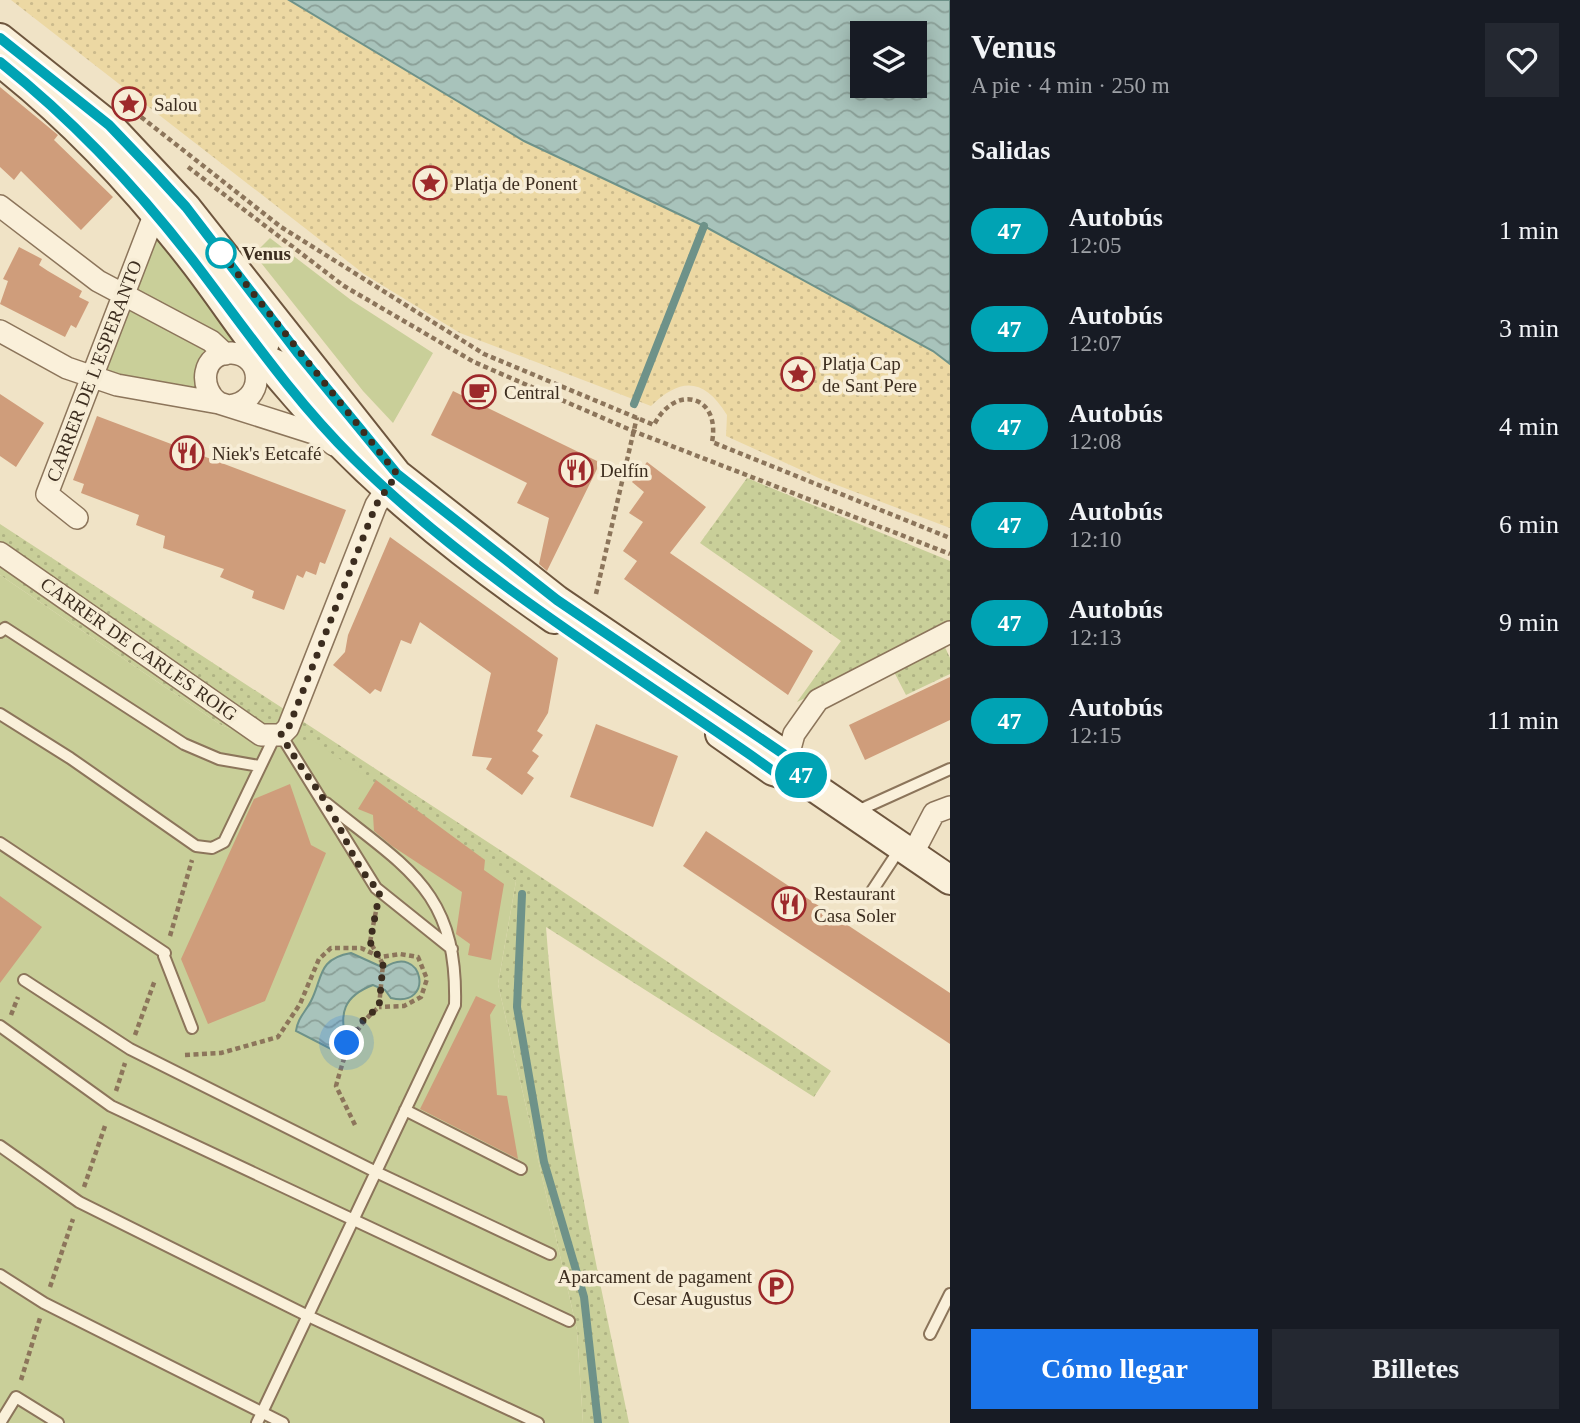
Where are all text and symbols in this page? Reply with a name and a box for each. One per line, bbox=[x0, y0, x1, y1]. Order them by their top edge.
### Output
map controls bbox=[850, 21, 927, 98]
button: layers bbox=[850, 21, 927, 98]
button: heart bbox=[1485, 23, 1559, 97]
text: Venus bbox=[971, 29, 1056, 65]
text: A pie · 4 min · 250 m bbox=[971, 73, 1170, 98]
place icon: Salou bbox=[110, 85, 148, 123]
place label: Salou bbox=[154, 94, 198, 115]
text: Salidas bbox=[971, 136, 1051, 165]
place icon: Platja de Ponent bbox=[411, 164, 449, 202]
place label: Platja de Ponent bbox=[454, 173, 578, 194]
text: Autobús bbox=[1069, 203, 1163, 232]
text: 1 min bbox=[1499, 216, 1559, 245]
text: 47 bbox=[998, 218, 1022, 244]
text: 12:05 bbox=[1069, 233, 1121, 258]
marker: Venus bbox=[206, 238, 236, 268]
place label: Venus bbox=[242, 243, 291, 264]
street label: CARRER DE L'ESPERANTO bbox=[42, 257, 146, 485]
text: Autobús bbox=[1069, 301, 1163, 330]
text: 3 min bbox=[1499, 314, 1559, 343]
text: 47 bbox=[998, 316, 1022, 342]
text: 12:07 bbox=[1069, 331, 1121, 356]
place label: Platja Cap de Sant Pere bbox=[822, 353, 917, 396]
place icon: Platja Cap de Sant Pere bbox=[779, 355, 817, 393]
cafe icon: Central bbox=[460, 373, 498, 411]
place label: Central bbox=[504, 382, 560, 403]
text: Autobús bbox=[1069, 399, 1163, 428]
text: 4 min bbox=[1499, 412, 1559, 441]
text: 47 bbox=[998, 414, 1022, 440]
text: 12:08 bbox=[1069, 429, 1121, 454]
restaurant icon: Niek's Eetcafé bbox=[168, 434, 206, 472]
place label: Niek's Eetcafé bbox=[212, 443, 321, 464]
restaurant icon: Delfín bbox=[557, 451, 595, 489]
place label: Delfín bbox=[600, 460, 649, 481]
text: Autobús bbox=[1069, 497, 1163, 526]
text: 6 min bbox=[1499, 510, 1559, 539]
text: 47 bbox=[998, 512, 1022, 538]
text: 12:10 bbox=[1069, 527, 1121, 552]
street label: CARRER DE CARLES ROIG bbox=[37, 573, 241, 725]
text: Autobús bbox=[1069, 595, 1163, 624]
text: 9 min bbox=[1499, 608, 1559, 637]
text: 47 bbox=[998, 610, 1022, 636]
text: 12:13 bbox=[1069, 625, 1121, 650]
text: Autobús bbox=[1069, 693, 1163, 722]
text: 11 min bbox=[1487, 706, 1559, 735]
text: 47 bbox=[998, 708, 1022, 734]
text: 12:15 bbox=[1069, 723, 1121, 748]
line badge: 47 bbox=[770, 752, 832, 798]
text: 47 bbox=[789, 762, 813, 788]
place label: Restaurant Casa Soler bbox=[814, 883, 896, 926]
restaurant icon: Restaurant Casa Soler bbox=[770, 885, 808, 923]
your location bbox=[329, 1025, 364, 1060]
place label: Aparcament de pagament Cesar Augustus bbox=[558, 1266, 753, 1309]
parking icon: Aparcament de pagament Cesar Augustus bbox=[757, 1268, 795, 1306]
button: Cómo llegar bbox=[971, 1329, 1258, 1409]
button: Billetes bbox=[1272, 1329, 1559, 1409]

